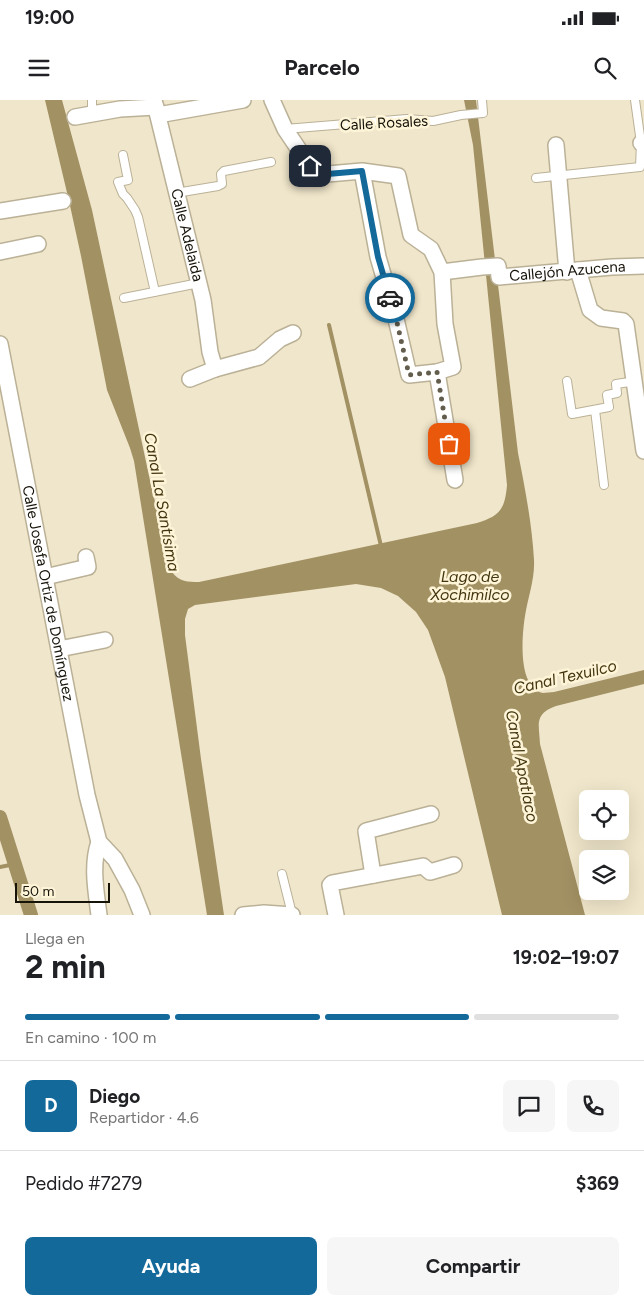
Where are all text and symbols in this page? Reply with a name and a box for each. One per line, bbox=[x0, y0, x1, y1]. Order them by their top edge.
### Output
text: 19:00 bbox=[25, 6, 74, 29]
icon: menu bbox=[25, 54, 53, 82]
text: Parcelo bbox=[284, 54, 360, 81]
icon: search bbox=[591, 54, 619, 82]
street label: Calle Rosales bbox=[340, 112, 429, 134]
pin bbox=[289, 145, 331, 187]
icon: home bbox=[296, 152, 324, 180]
street label: Calle Adelaida bbox=[167, 187, 207, 283]
street label: Callejón Azucena bbox=[509, 258, 626, 285]
courier bbox=[365, 273, 415, 323]
icon: car bbox=[376, 284, 404, 312]
pin bbox=[428, 423, 470, 465]
icon: bag bbox=[435, 430, 463, 458]
water label: Canal La Santísima bbox=[140, 431, 184, 573]
street label: Calle Josefa Ortiz de Domínguez bbox=[18, 484, 78, 703]
water label: Lago de Xochimilco bbox=[430, 567, 509, 604]
water label: Canal Texuilco bbox=[512, 656, 618, 698]
water label: Canal Apatlaco bbox=[502, 708, 542, 824]
map controls bbox=[579, 790, 629, 900]
button: locate bbox=[579, 790, 629, 840]
button: layers bbox=[579, 850, 629, 900]
scale bar bbox=[15, 880, 110, 903]
text: 50 m bbox=[22, 883, 54, 900]
text: Llega en bbox=[25, 929, 85, 948]
text: 19:02–19:07 bbox=[513, 946, 619, 969]
text: 2 min bbox=[25, 948, 106, 986]
text: En camino · 100 m bbox=[25, 1028, 156, 1047]
button: chat bbox=[503, 1080, 555, 1132]
button: phone bbox=[567, 1080, 619, 1132]
text: Diego bbox=[89, 1085, 140, 1108]
text: D bbox=[44, 1094, 58, 1117]
text: Repartidor · 4.6 bbox=[89, 1108, 199, 1127]
text: Pedido #7279 bbox=[25, 1172, 142, 1195]
text: $369 bbox=[576, 1172, 619, 1195]
button: Ayuda bbox=[25, 1237, 317, 1295]
button: Compartir bbox=[327, 1237, 619, 1295]

